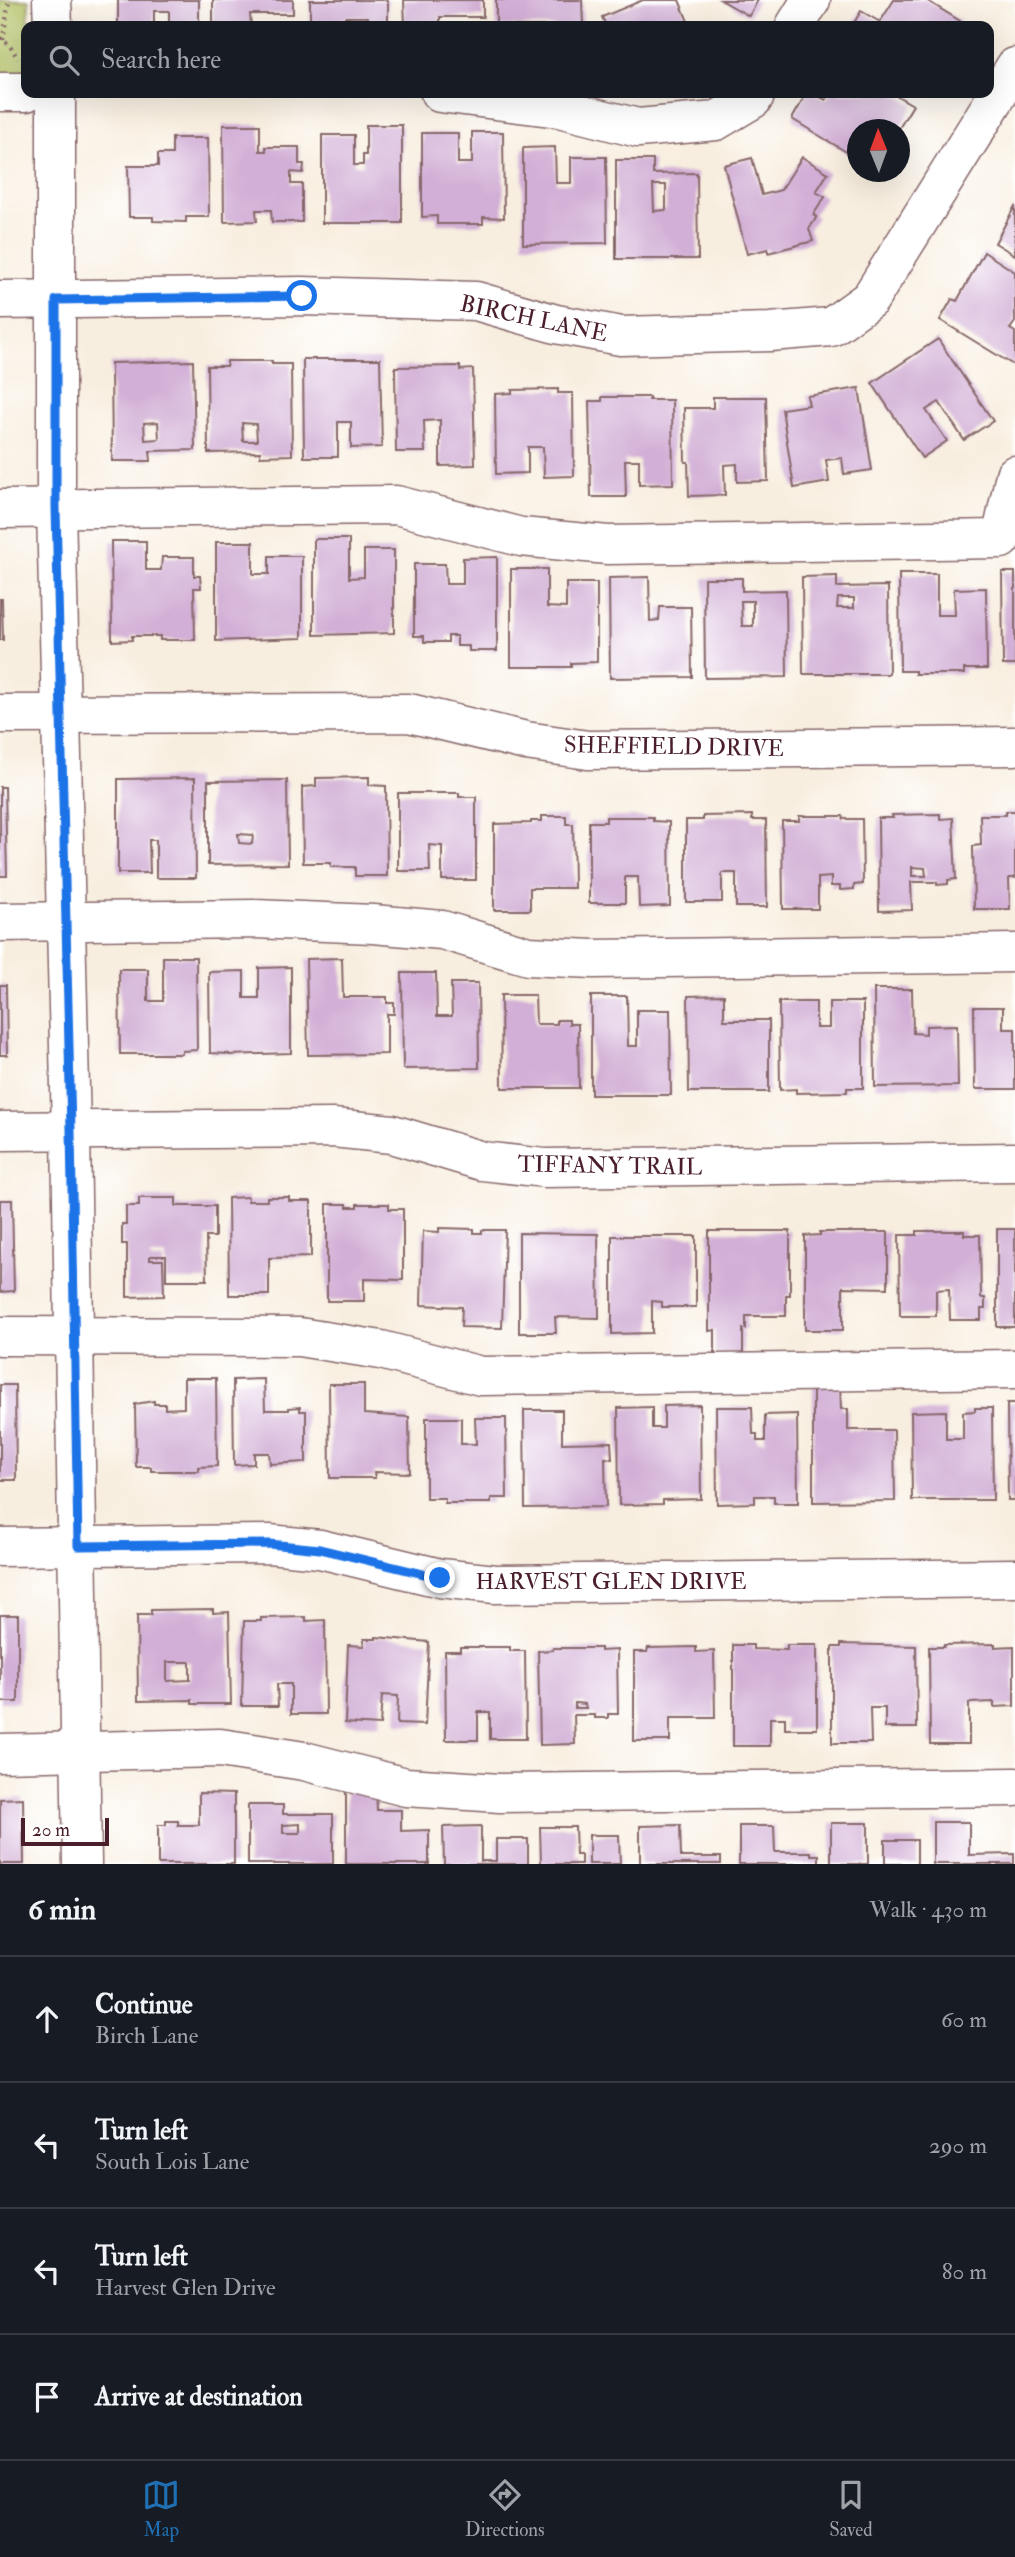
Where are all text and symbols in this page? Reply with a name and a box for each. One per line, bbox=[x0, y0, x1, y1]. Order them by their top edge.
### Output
search box bbox=[21, 21, 994, 98]
icon: search bbox=[45, 41, 83, 79]
text: Search here bbox=[101, 44, 221, 76]
north arrow bbox=[847, 119, 910, 182]
route start bbox=[286, 280, 317, 311]
street label: BIRCH LANE bbox=[458, 289, 610, 348]
street label: SHEFFIELD DRIVE bbox=[564, 730, 784, 763]
street label: TIFFANY TRAIL bbox=[517, 1149, 703, 1182]
route end bbox=[424, 1562, 455, 1593]
street label: HARVEST GLEN DRIVE bbox=[475, 1567, 747, 1596]
scale bar bbox=[21, 1815, 108, 1847]
text: 20 m bbox=[32, 1818, 70, 1842]
text: 6 min bbox=[28, 1891, 96, 1928]
text: Walk · 430 m bbox=[869, 1895, 987, 1924]
text: Continue bbox=[95, 1989, 193, 2021]
icon: ahead bbox=[28, 2000, 66, 2038]
text: 60 m bbox=[941, 2005, 987, 2034]
text: Birch Lane bbox=[95, 2021, 198, 2050]
text: Turn left bbox=[95, 2115, 188, 2147]
icon: left bbox=[28, 2126, 66, 2164]
text: 290 m bbox=[929, 2131, 987, 2160]
text: South Lois Lane bbox=[95, 2147, 249, 2176]
text: Turn left bbox=[95, 2241, 188, 2273]
icon: left bbox=[28, 2252, 66, 2290]
text: 80 m bbox=[942, 2257, 987, 2286]
text: Harvest Glen Drive bbox=[95, 2273, 276, 2302]
icon: arrive bbox=[28, 2378, 66, 2416]
text: Arrive at destination bbox=[95, 2381, 303, 2413]
tab: Map bbox=[142, 2476, 180, 2542]
tab: Directions bbox=[465, 2476, 545, 2542]
tab: Saved bbox=[829, 2476, 873, 2542]

